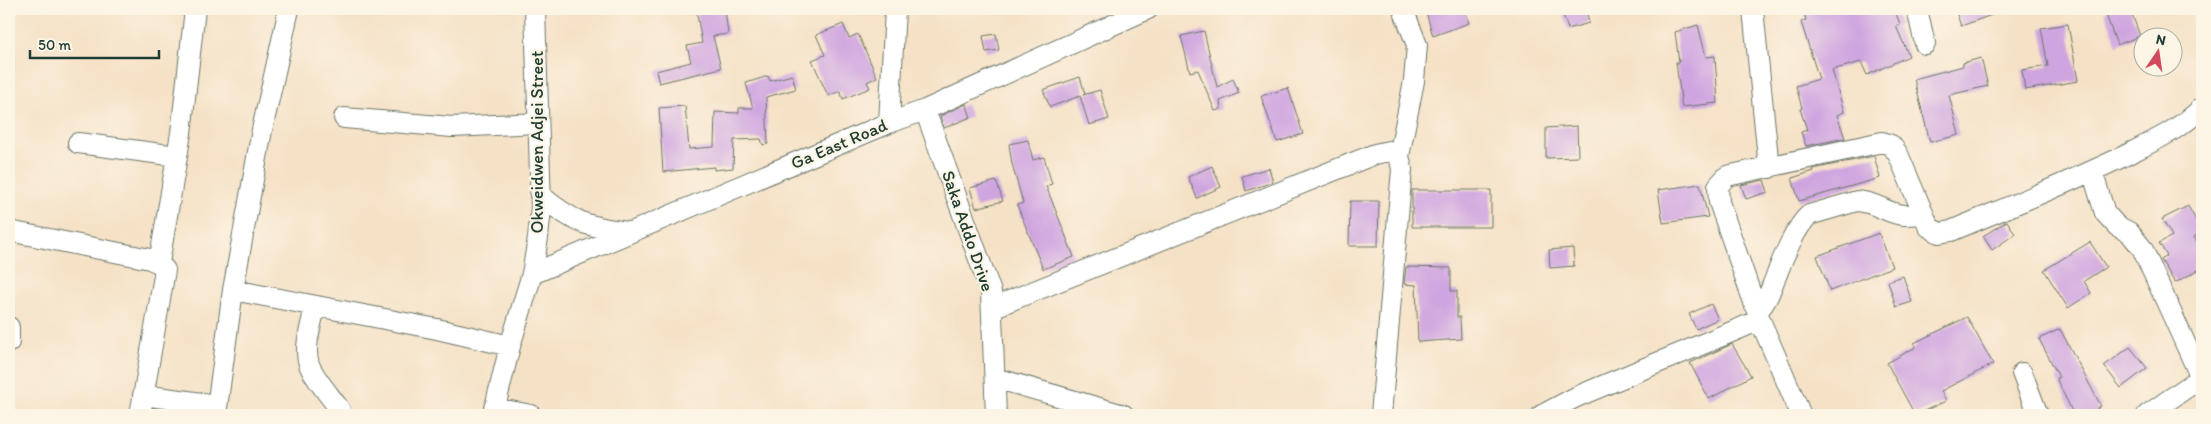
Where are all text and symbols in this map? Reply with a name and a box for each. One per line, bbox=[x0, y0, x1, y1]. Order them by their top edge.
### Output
scale bar bbox=[30, 28, 159, 60]
north arrow bbox=[2134, 28, 2184, 78]
text: N bbox=[2154, 30, 2167, 49]
text: 50 m bbox=[38, 36, 71, 54]
street label: Okweidwen Adjei Street bbox=[526, 50, 548, 234]
street label: Ga East Road bbox=[787, 114, 891, 174]
street label: Saka Addo Drive bbox=[937, 168, 999, 294]

